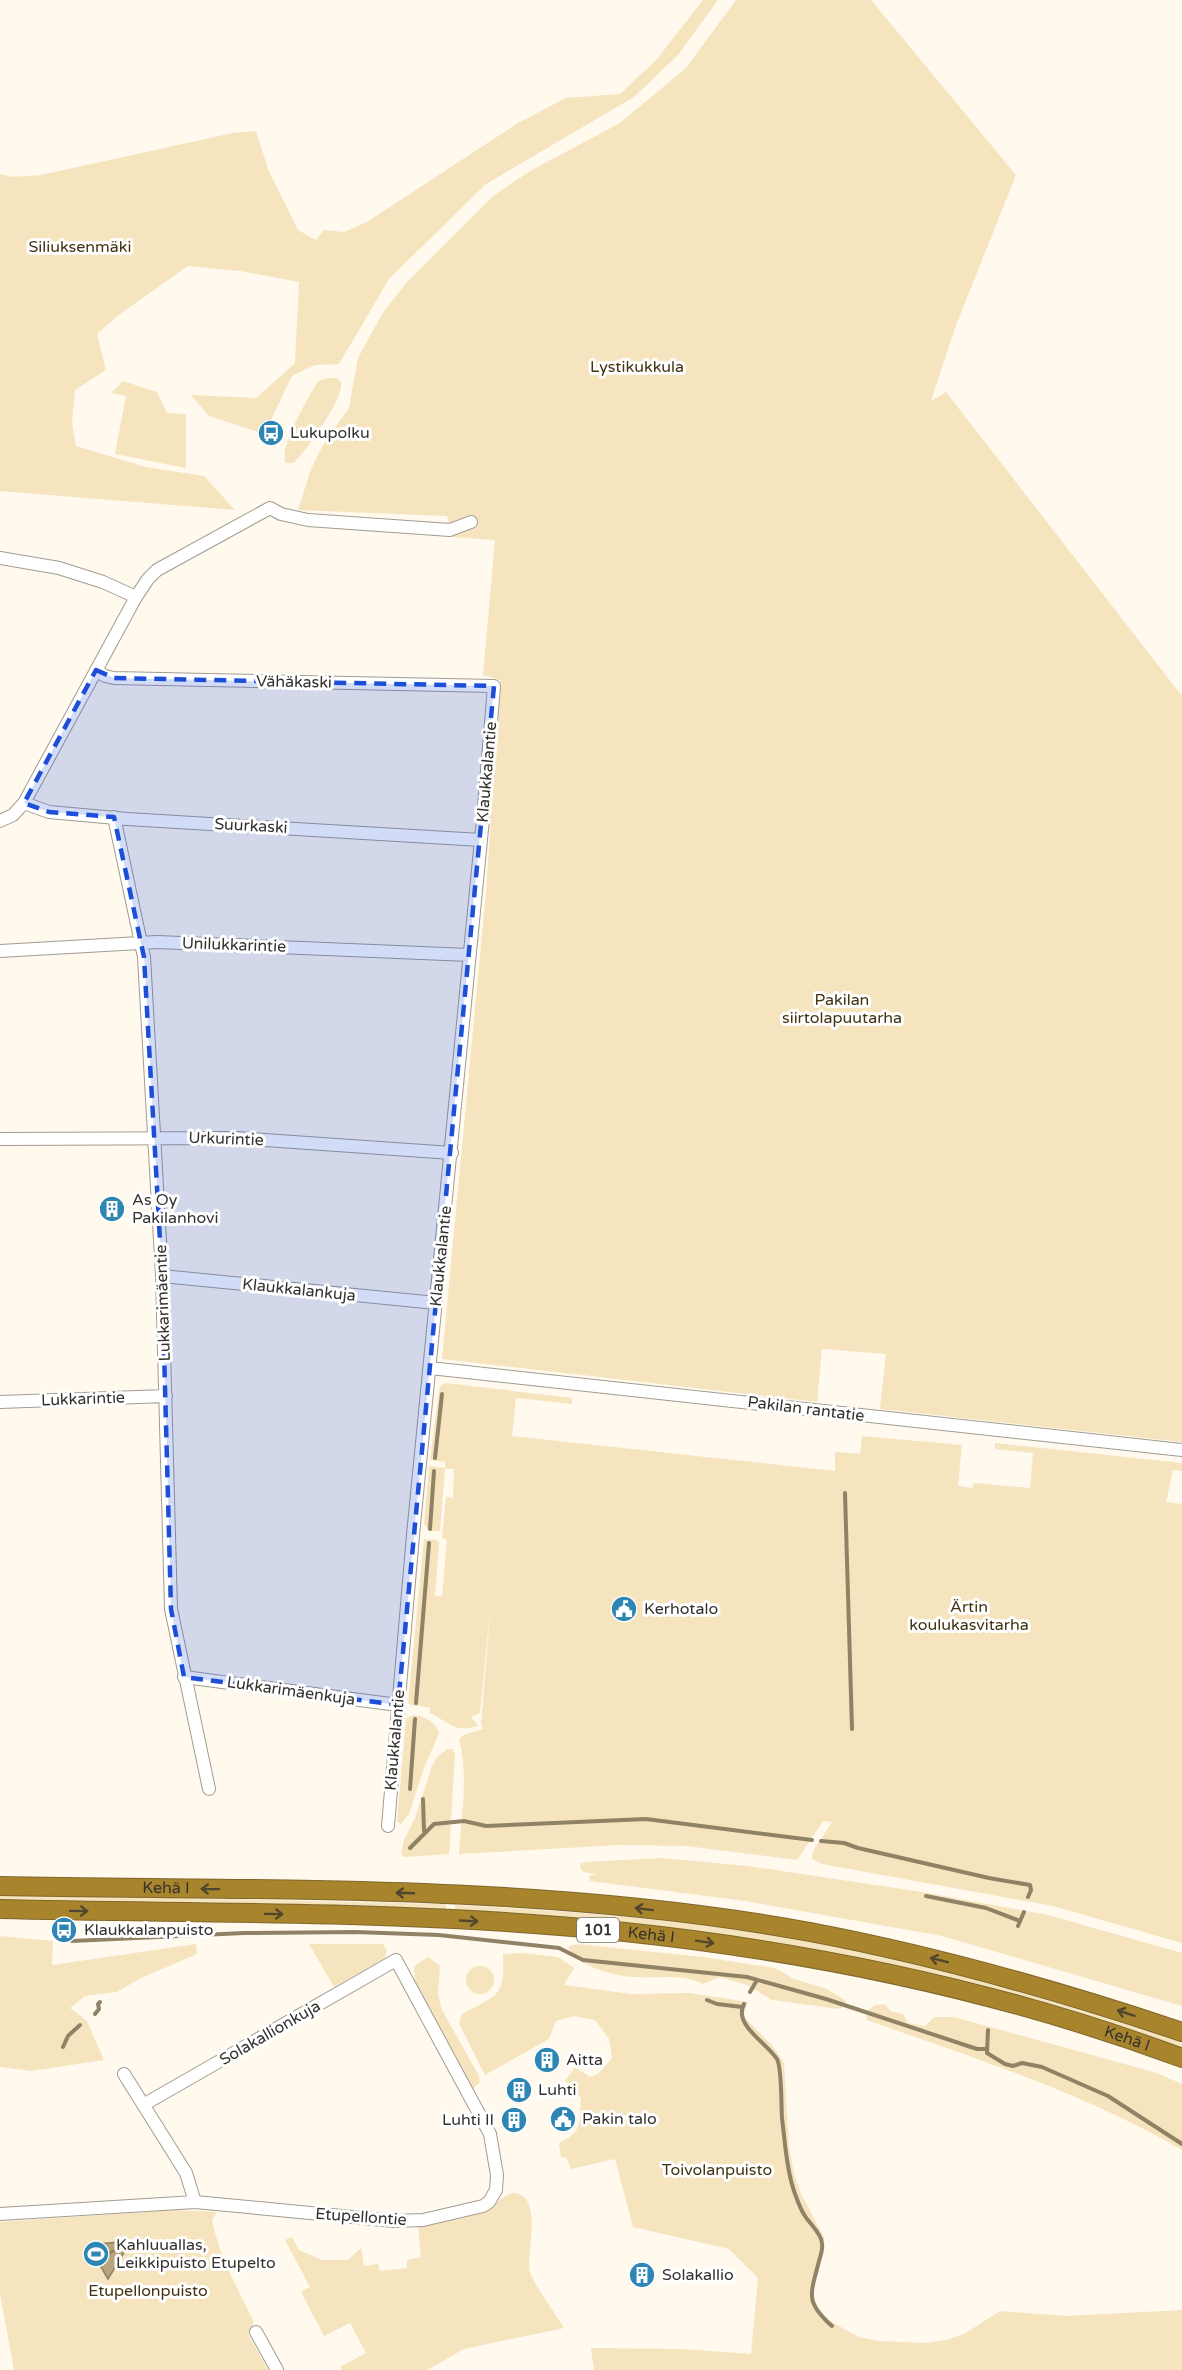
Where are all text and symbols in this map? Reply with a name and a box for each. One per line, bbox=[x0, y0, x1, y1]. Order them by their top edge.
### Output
park label: Siliuksenmäki bbox=[29, 237, 131, 257]
park label: Lystikukkula bbox=[590, 357, 684, 377]
bus stop icon: Lukupolku bbox=[256, 418, 286, 448]
place label: Lukupolku bbox=[290, 423, 370, 443]
street label: Vähäkaski bbox=[256, 671, 332, 693]
street label: Klaukkalantie bbox=[473, 721, 501, 823]
street label: Suurkaski bbox=[214, 814, 288, 838]
street label: Unilukkarintie bbox=[181, 933, 287, 957]
park label: Pakilan siirtolapuutarha bbox=[782, 990, 902, 1028]
street label: Urkurintie bbox=[188, 1128, 264, 1150]
place label: As Oy Pakilanhovi bbox=[132, 1190, 219, 1228]
building icon: As Oy Pakilanhovi bbox=[97, 1194, 127, 1224]
street label: Klaukkalantie bbox=[426, 1205, 456, 1307]
street label: Lukkarimäentie bbox=[151, 1244, 175, 1362]
street label: Klaukkalankuja bbox=[241, 1274, 357, 1306]
street label: Lukkarintie bbox=[41, 1388, 125, 1410]
street label: Pakilan rantatie bbox=[746, 1392, 866, 1426]
public building icon: Kerhotalo bbox=[609, 1594, 639, 1624]
park label: Ärtin koulukasvitarha bbox=[909, 1597, 1029, 1635]
place label: Kerhotalo bbox=[644, 1599, 718, 1619]
street label: Lukkarimäenkuja bbox=[226, 1672, 356, 1710]
street label: Klaukkalantie bbox=[381, 1689, 409, 1791]
street label: Kehä I bbox=[142, 1878, 190, 1898]
one-way arrow bbox=[200, 1884, 220, 1895]
one-way arrow bbox=[395, 1887, 415, 1899]
one-way arrow bbox=[634, 1903, 654, 1914]
one-way arrow bbox=[69, 1905, 89, 1917]
one-way arrow bbox=[264, 1908, 284, 1920]
bus stop icon: Klaukkalanpuisto bbox=[49, 1915, 79, 1945]
one-way arrow bbox=[459, 1915, 479, 1926]
road number: 101 bbox=[577, 1918, 619, 1942]
place label: Klaukkalanpuisto bbox=[84, 1920, 214, 1940]
street label: Kehä I bbox=[627, 1922, 676, 1948]
one-way arrow bbox=[695, 1937, 715, 1948]
one-way arrow bbox=[930, 1954, 949, 1965]
street label: Solakallionkuja bbox=[216, 1996, 324, 2070]
one-way arrow bbox=[1117, 2007, 1136, 2018]
street label: Kehä I bbox=[1102, 2022, 1153, 2056]
building icon: Aitta bbox=[532, 2045, 562, 2075]
place label: Aitta bbox=[566, 2050, 603, 2070]
building icon: Luhti bbox=[504, 2075, 534, 2105]
place label: Luhti bbox=[538, 2080, 577, 2100]
public building icon: Pakin talo bbox=[548, 2104, 578, 2134]
building icon: Luhti II bbox=[499, 2105, 529, 2135]
place label: Pakin talo bbox=[582, 2109, 657, 2129]
place label: Luhti II bbox=[442, 2110, 494, 2130]
park label: Toivolanpuisto bbox=[662, 2160, 772, 2180]
street label: Etupellontie bbox=[315, 2204, 407, 2230]
place label: Kahluuallas, Leikkipuisto Etupelto bbox=[116, 2235, 276, 2273]
sports icon: Kahluuallas, Leikkipuisto Etupelto bbox=[81, 2239, 111, 2269]
building icon: Solakallio bbox=[627, 2260, 657, 2290]
place label: Solakallio bbox=[662, 2265, 734, 2285]
park label: Etupellonpuisto bbox=[88, 2281, 208, 2301]

